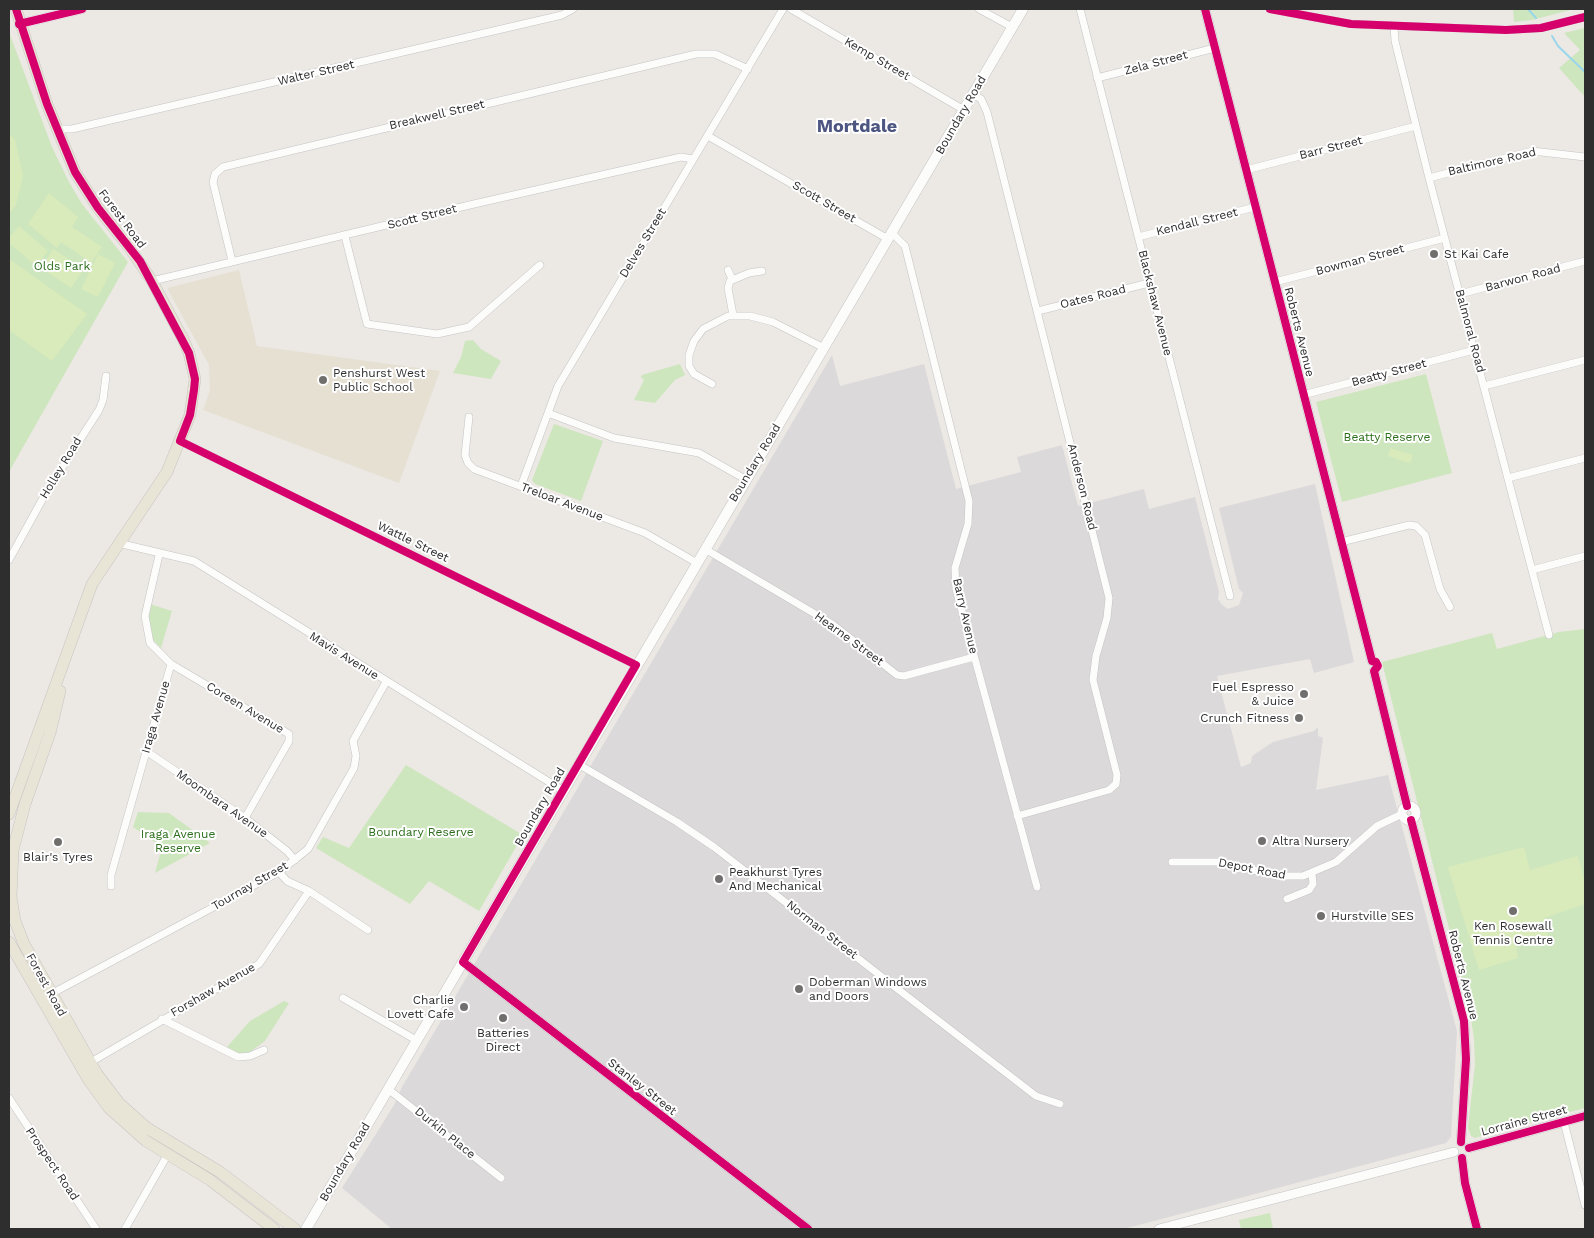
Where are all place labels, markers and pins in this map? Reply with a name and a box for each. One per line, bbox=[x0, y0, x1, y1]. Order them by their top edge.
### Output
place label: St Kai Cafe bbox=[1444, 247, 1509, 261]
marker: St Kai Cafe bbox=[1428, 248, 1440, 260]
place label: Penshurst West Public School bbox=[333, 366, 425, 394]
marker: Penshurst West Public School bbox=[317, 374, 329, 386]
place label: Fuel Espresso & Juice bbox=[1212, 680, 1294, 708]
marker: Fuel Espresso & Juice bbox=[1298, 688, 1310, 700]
place label: Crunch Fitness bbox=[1200, 711, 1289, 725]
marker: Crunch Fitness bbox=[1293, 712, 1305, 724]
place label: Altra Nursery bbox=[1272, 834, 1349, 848]
marker: Altra Nursery bbox=[1256, 835, 1268, 847]
marker: Blair's Tyres bbox=[52, 836, 64, 848]
place label: Blair's Tyres bbox=[23, 850, 93, 864]
place label: Peakhurst Tyres And Mechanical bbox=[729, 865, 822, 893]
marker: Peakhurst Tyres And Mechanical bbox=[713, 873, 725, 885]
marker: Ken Rosewall Tennis Centre bbox=[1507, 905, 1519, 917]
place label: Hurstville SES bbox=[1331, 909, 1414, 923]
marker: Hurstville SES bbox=[1315, 910, 1327, 922]
place label: Ken Rosewall Tennis Centre bbox=[1473, 919, 1553, 947]
place label: Doberman Windows and Doors bbox=[809, 975, 927, 1003]
marker: Doberman Windows and Doors bbox=[793, 983, 805, 995]
place label: Charlie Lovett Cafe bbox=[387, 993, 454, 1021]
marker: Charlie Lovett Cafe bbox=[458, 1001, 470, 1013]
marker: Batteries Direct bbox=[497, 1012, 509, 1024]
place label: Batteries Direct bbox=[477, 1026, 529, 1054]

